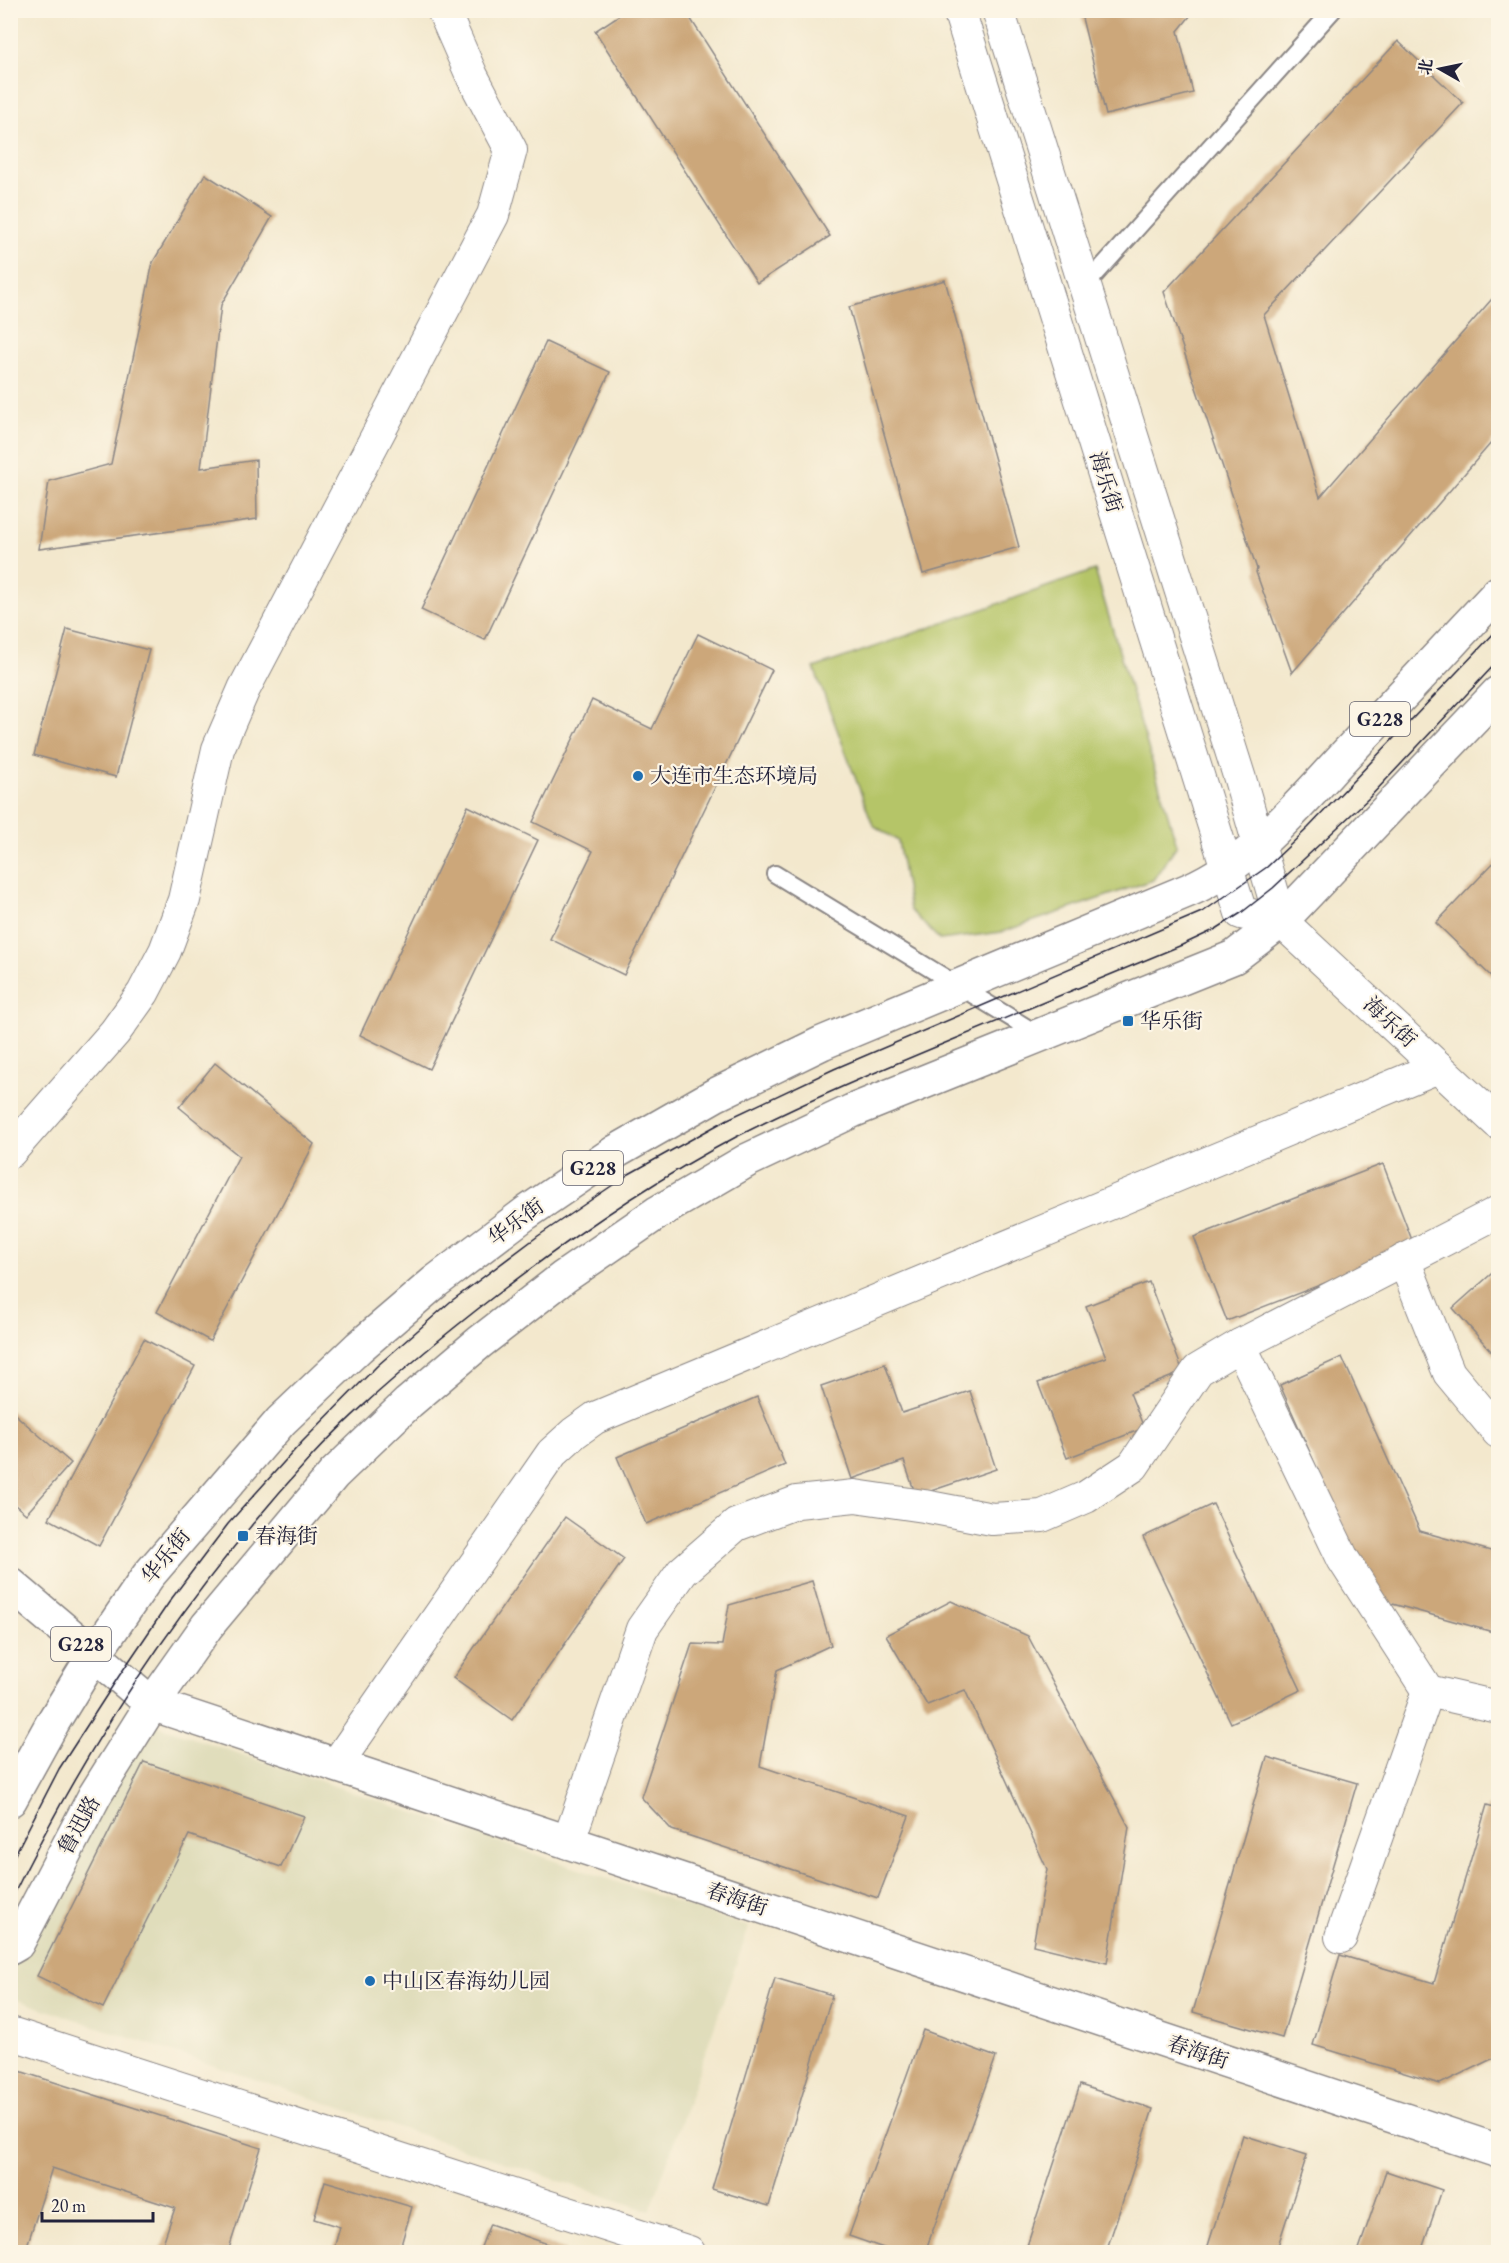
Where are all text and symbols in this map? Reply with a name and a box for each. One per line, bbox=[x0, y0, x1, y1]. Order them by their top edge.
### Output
north arrow bbox=[1410, 39, 1470, 99]
text: 北 bbox=[1414, 57, 1437, 76]
street label: 海乐街 bbox=[1084, 448, 1129, 516]
road number: G228 bbox=[1350, 702, 1410, 736]
place label: 大连市生态环境局 bbox=[650, 762, 818, 789]
marker: 大连市生态环境局 bbox=[631, 769, 645, 783]
street label: 海乐街 bbox=[1358, 990, 1423, 1053]
place label: 华乐街 bbox=[1140, 1007, 1203, 1034]
marker: 华乐街 bbox=[1121, 1014, 1135, 1028]
road number: G228 bbox=[563, 1151, 623, 1185]
street label: 华乐街 bbox=[482, 1192, 549, 1251]
place label: 春海街 bbox=[255, 1522, 318, 1549]
street label: 华乐街 bbox=[135, 1523, 196, 1589]
marker: 春海街 bbox=[236, 1529, 250, 1543]
road number: G228 bbox=[51, 1627, 111, 1661]
street label: 鲁迅路 bbox=[51, 1791, 106, 1859]
street label: 春海街 bbox=[703, 1876, 771, 1921]
place label: 中山区春海幼儿园 bbox=[382, 1967, 550, 1994]
marker: 中山区春海幼儿园 bbox=[363, 1974, 377, 1988]
street label: 春海街 bbox=[1164, 2029, 1232, 2074]
scale bar bbox=[42, 2185, 153, 2223]
text: 20 m bbox=[51, 2194, 86, 2217]

